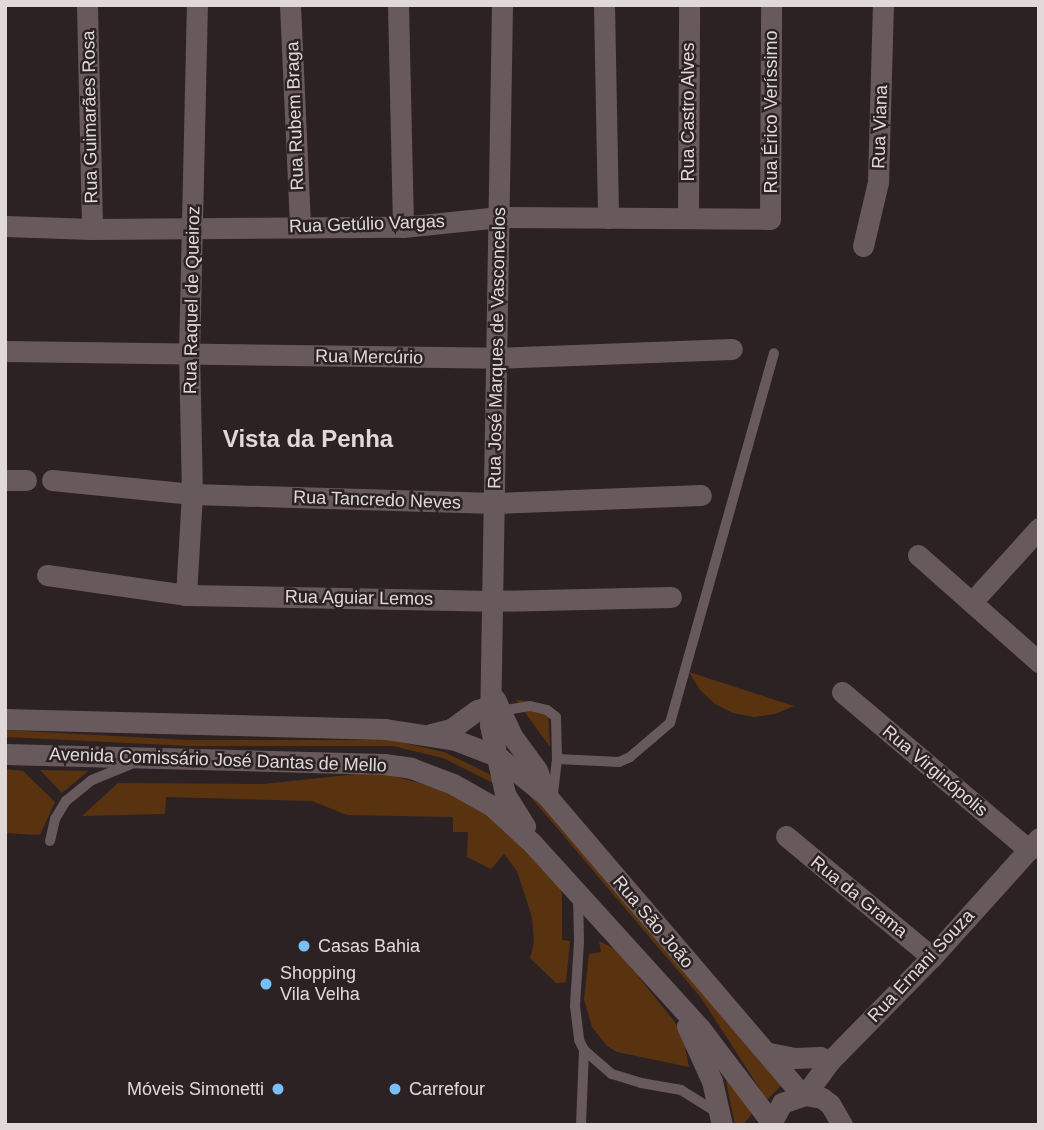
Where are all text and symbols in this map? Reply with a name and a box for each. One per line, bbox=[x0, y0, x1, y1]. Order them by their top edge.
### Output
street label: Rua Guimarães Rosa bbox=[78, 30, 102, 204]
street label: Rua Érico Veríssimo bbox=[760, 30, 782, 194]
street label: Rua Rubem Braga bbox=[282, 41, 308, 191]
street label: Rua Castro Alves bbox=[677, 42, 699, 182]
street label: Rua Viana bbox=[868, 85, 892, 169]
street label: Rua Raquel de Queiroz bbox=[180, 206, 204, 394]
street label: Rua José Marques de Vasconcelos bbox=[484, 207, 510, 489]
street label: Rua Getúlio Vargas bbox=[289, 210, 445, 238]
street label: Rua Mercúrio bbox=[315, 345, 423, 369]
district label: Vista da Penha bbox=[223, 425, 393, 453]
street label: Rua Tancredo Neves bbox=[293, 486, 461, 514]
street label: Rua Aguiar Lemos bbox=[284, 586, 434, 610]
street label: Rua Virginópolis bbox=[878, 721, 992, 821]
street label: Avenida Comissário José Dantas de Mello bbox=[49, 743, 387, 777]
street label: Rua da Grama bbox=[806, 851, 912, 943]
street label: Rua São João bbox=[608, 871, 698, 973]
street label: Rua Ernani Souza bbox=[863, 905, 979, 1027]
place label: Casas Bahia bbox=[318, 935, 420, 957]
marker: Casas Bahia bbox=[296, 938, 312, 954]
place label: Shopping Vila Velha bbox=[280, 963, 360, 1006]
marker: Shopping Vila Velha bbox=[258, 976, 274, 992]
place label: Móveis Simonetti bbox=[127, 1078, 264, 1100]
place label: Carrefour bbox=[409, 1078, 485, 1100]
marker: Móveis Simonetti bbox=[270, 1081, 286, 1097]
marker: Carrefour bbox=[387, 1081, 403, 1097]

